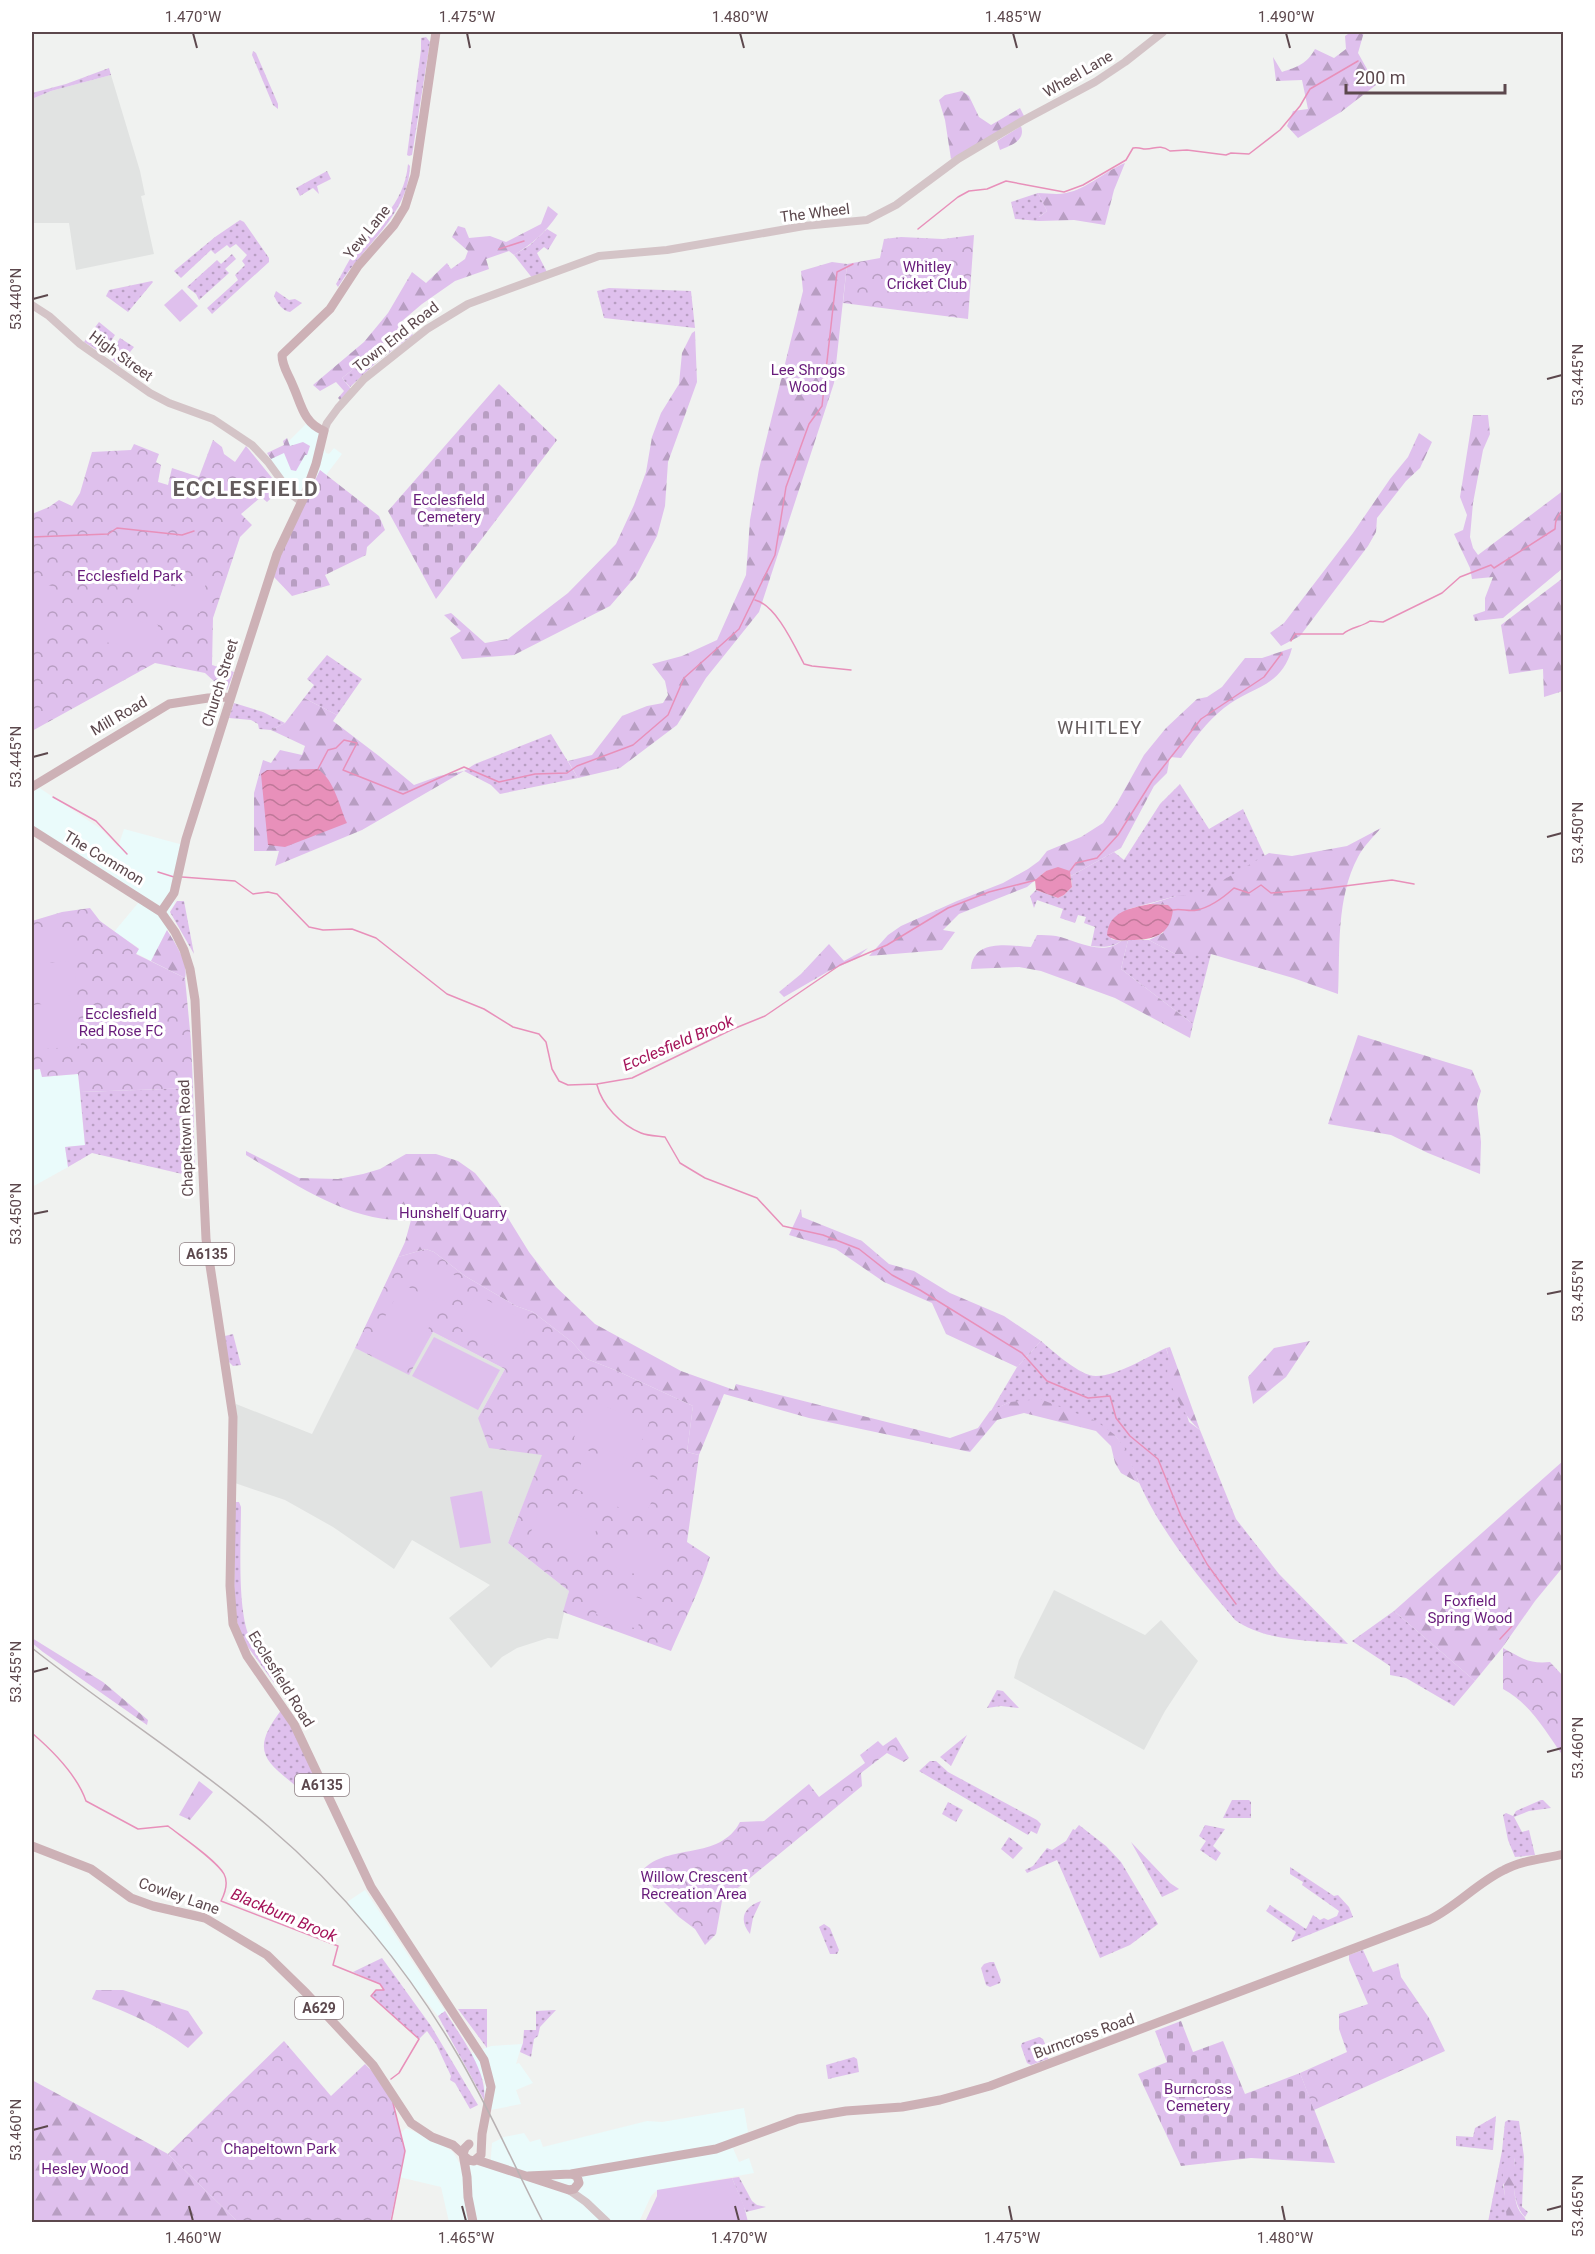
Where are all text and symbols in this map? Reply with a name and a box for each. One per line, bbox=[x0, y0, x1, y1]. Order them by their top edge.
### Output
text: 1.470°W bbox=[165, 8, 221, 26]
text: 1.475°W bbox=[439, 8, 495, 26]
text: 1.480°W bbox=[712, 8, 768, 26]
text: 1.485°W bbox=[985, 8, 1041, 26]
text: 1.490°W bbox=[1258, 8, 1314, 26]
street label: Wheel Lane bbox=[1040, 47, 1116, 101]
scale bar bbox=[1346, 57, 1505, 95]
text: 200 m bbox=[1355, 67, 1406, 88]
street label: The Wheel bbox=[779, 200, 851, 226]
street label: Yew Lane bbox=[340, 201, 394, 263]
park label: Whitley Cricket Club bbox=[887, 258, 967, 293]
text: 53.440°N bbox=[7, 268, 25, 330]
street label: Town End Road bbox=[350, 298, 442, 376]
street label: High Street bbox=[86, 327, 156, 385]
text: 53.445°N bbox=[1569, 344, 1587, 406]
park label: Lee Shrogs Wood bbox=[771, 361, 845, 396]
district label: ECCLESFIELD bbox=[173, 477, 319, 501]
park label: Ecclesfield Cemetery bbox=[413, 491, 485, 526]
park label: Ecclesfield Park bbox=[77, 567, 183, 585]
street label: Church Street bbox=[198, 637, 242, 729]
street label: Mill Road bbox=[88, 693, 150, 739]
district label: WHITLEY bbox=[1057, 717, 1143, 738]
text: 53.445°N bbox=[7, 726, 25, 788]
text: 53.450°N bbox=[1569, 802, 1587, 864]
street label: The Common bbox=[61, 827, 147, 889]
park label: Ecclesfield Red Rose FC bbox=[79, 1005, 164, 1040]
water label: Ecclesfield Brook bbox=[620, 1011, 737, 1075]
street label: Chapeltown Road bbox=[175, 1079, 197, 1197]
text: 53.450°N bbox=[7, 1183, 25, 1245]
park label: Hunshelf Quarry bbox=[399, 1204, 507, 1222]
road number: A6135 bbox=[180, 1243, 234, 1265]
text: 53.455°N bbox=[1569, 1260, 1587, 1322]
park label: Foxfield Spring Wood bbox=[1427, 1592, 1513, 1627]
street label: Ecclesfield Road bbox=[244, 1628, 318, 1730]
text: 53.455°N bbox=[7, 1641, 25, 1703]
text: 53.460°N bbox=[1569, 1717, 1587, 1779]
road number: A6135 bbox=[295, 1774, 349, 1796]
park label: Willow Crescent Recreation Area bbox=[640, 1868, 748, 1903]
street label: Cowley Lane bbox=[136, 1874, 222, 1918]
water label: Blackburn Brook bbox=[228, 1884, 341, 1946]
road number: A629 bbox=[295, 1997, 343, 2019]
street label: Burncross Road bbox=[1031, 2009, 1137, 2063]
park label: Burncross Cemetery bbox=[1164, 2080, 1232, 2115]
text: 53.460°N bbox=[7, 2099, 25, 2161]
park label: Chapeltown Park bbox=[223, 2140, 337, 2158]
park label: Hesley Wood bbox=[41, 2160, 129, 2178]
text: 53.465°N bbox=[1569, 2175, 1587, 2237]
text: 1.460°W bbox=[165, 2229, 221, 2247]
text: 1.465°W bbox=[438, 2229, 494, 2247]
text: 1.470°W bbox=[711, 2229, 767, 2247]
text: 1.475°W bbox=[984, 2229, 1040, 2247]
text: 1.480°W bbox=[1257, 2229, 1313, 2247]

